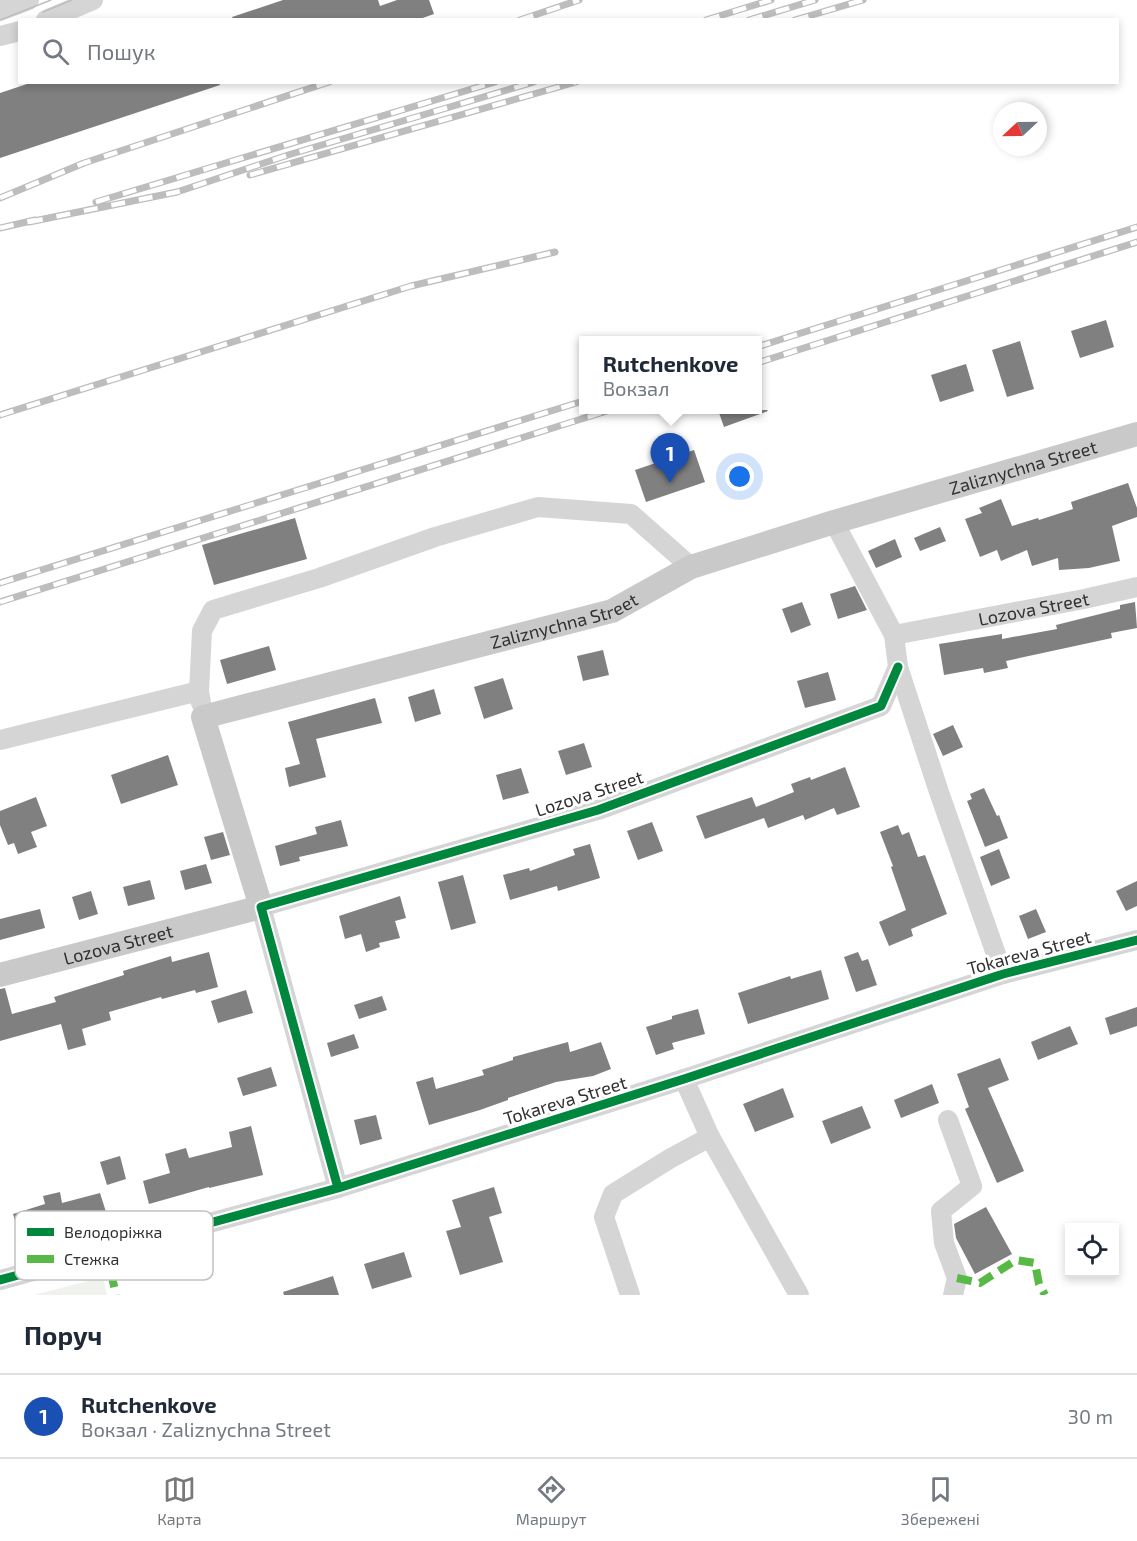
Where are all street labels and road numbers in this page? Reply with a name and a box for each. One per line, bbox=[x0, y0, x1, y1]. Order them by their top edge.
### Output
street label: Zaliznychna Street bbox=[947, 435, 1099, 499]
street label: Lozova Street bbox=[976, 587, 1091, 630]
street label: Zaliznychna Street bbox=[488, 588, 641, 653]
street label: Lozova Street bbox=[532, 765, 646, 821]
street label: Lozova Street bbox=[61, 919, 175, 969]
street label: Tokareva Street bbox=[964, 925, 1094, 979]
street label: Tokareva Street bbox=[501, 1071, 629, 1129]

